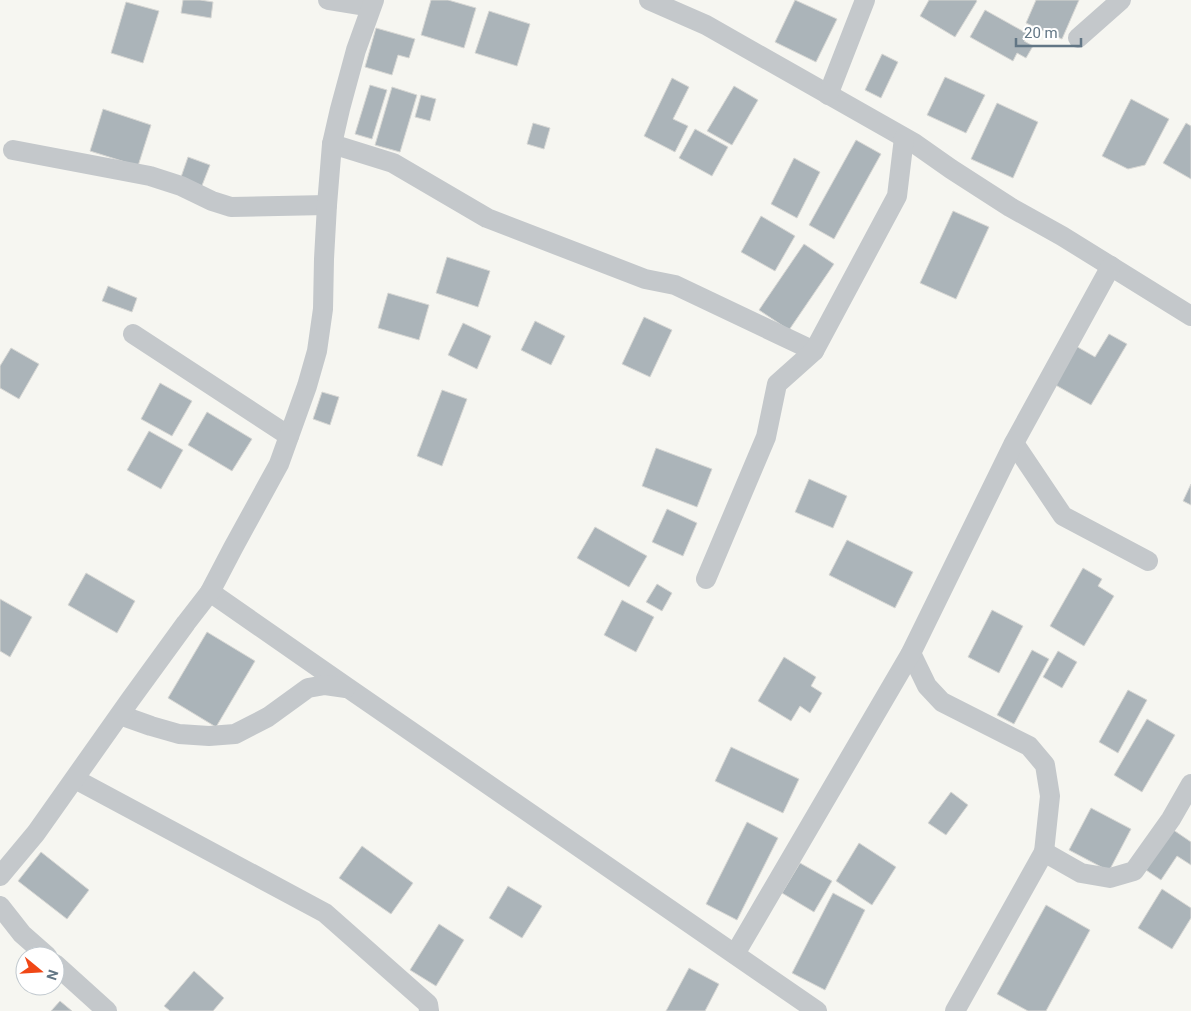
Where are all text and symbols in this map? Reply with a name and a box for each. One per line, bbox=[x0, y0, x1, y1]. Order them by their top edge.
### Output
scale bar bbox=[1016, 15, 1081, 47]
text: 20 m bbox=[1024, 24, 1058, 42]
north arrow bbox=[15, 946, 65, 996]
text: N bbox=[43, 968, 62, 982]

